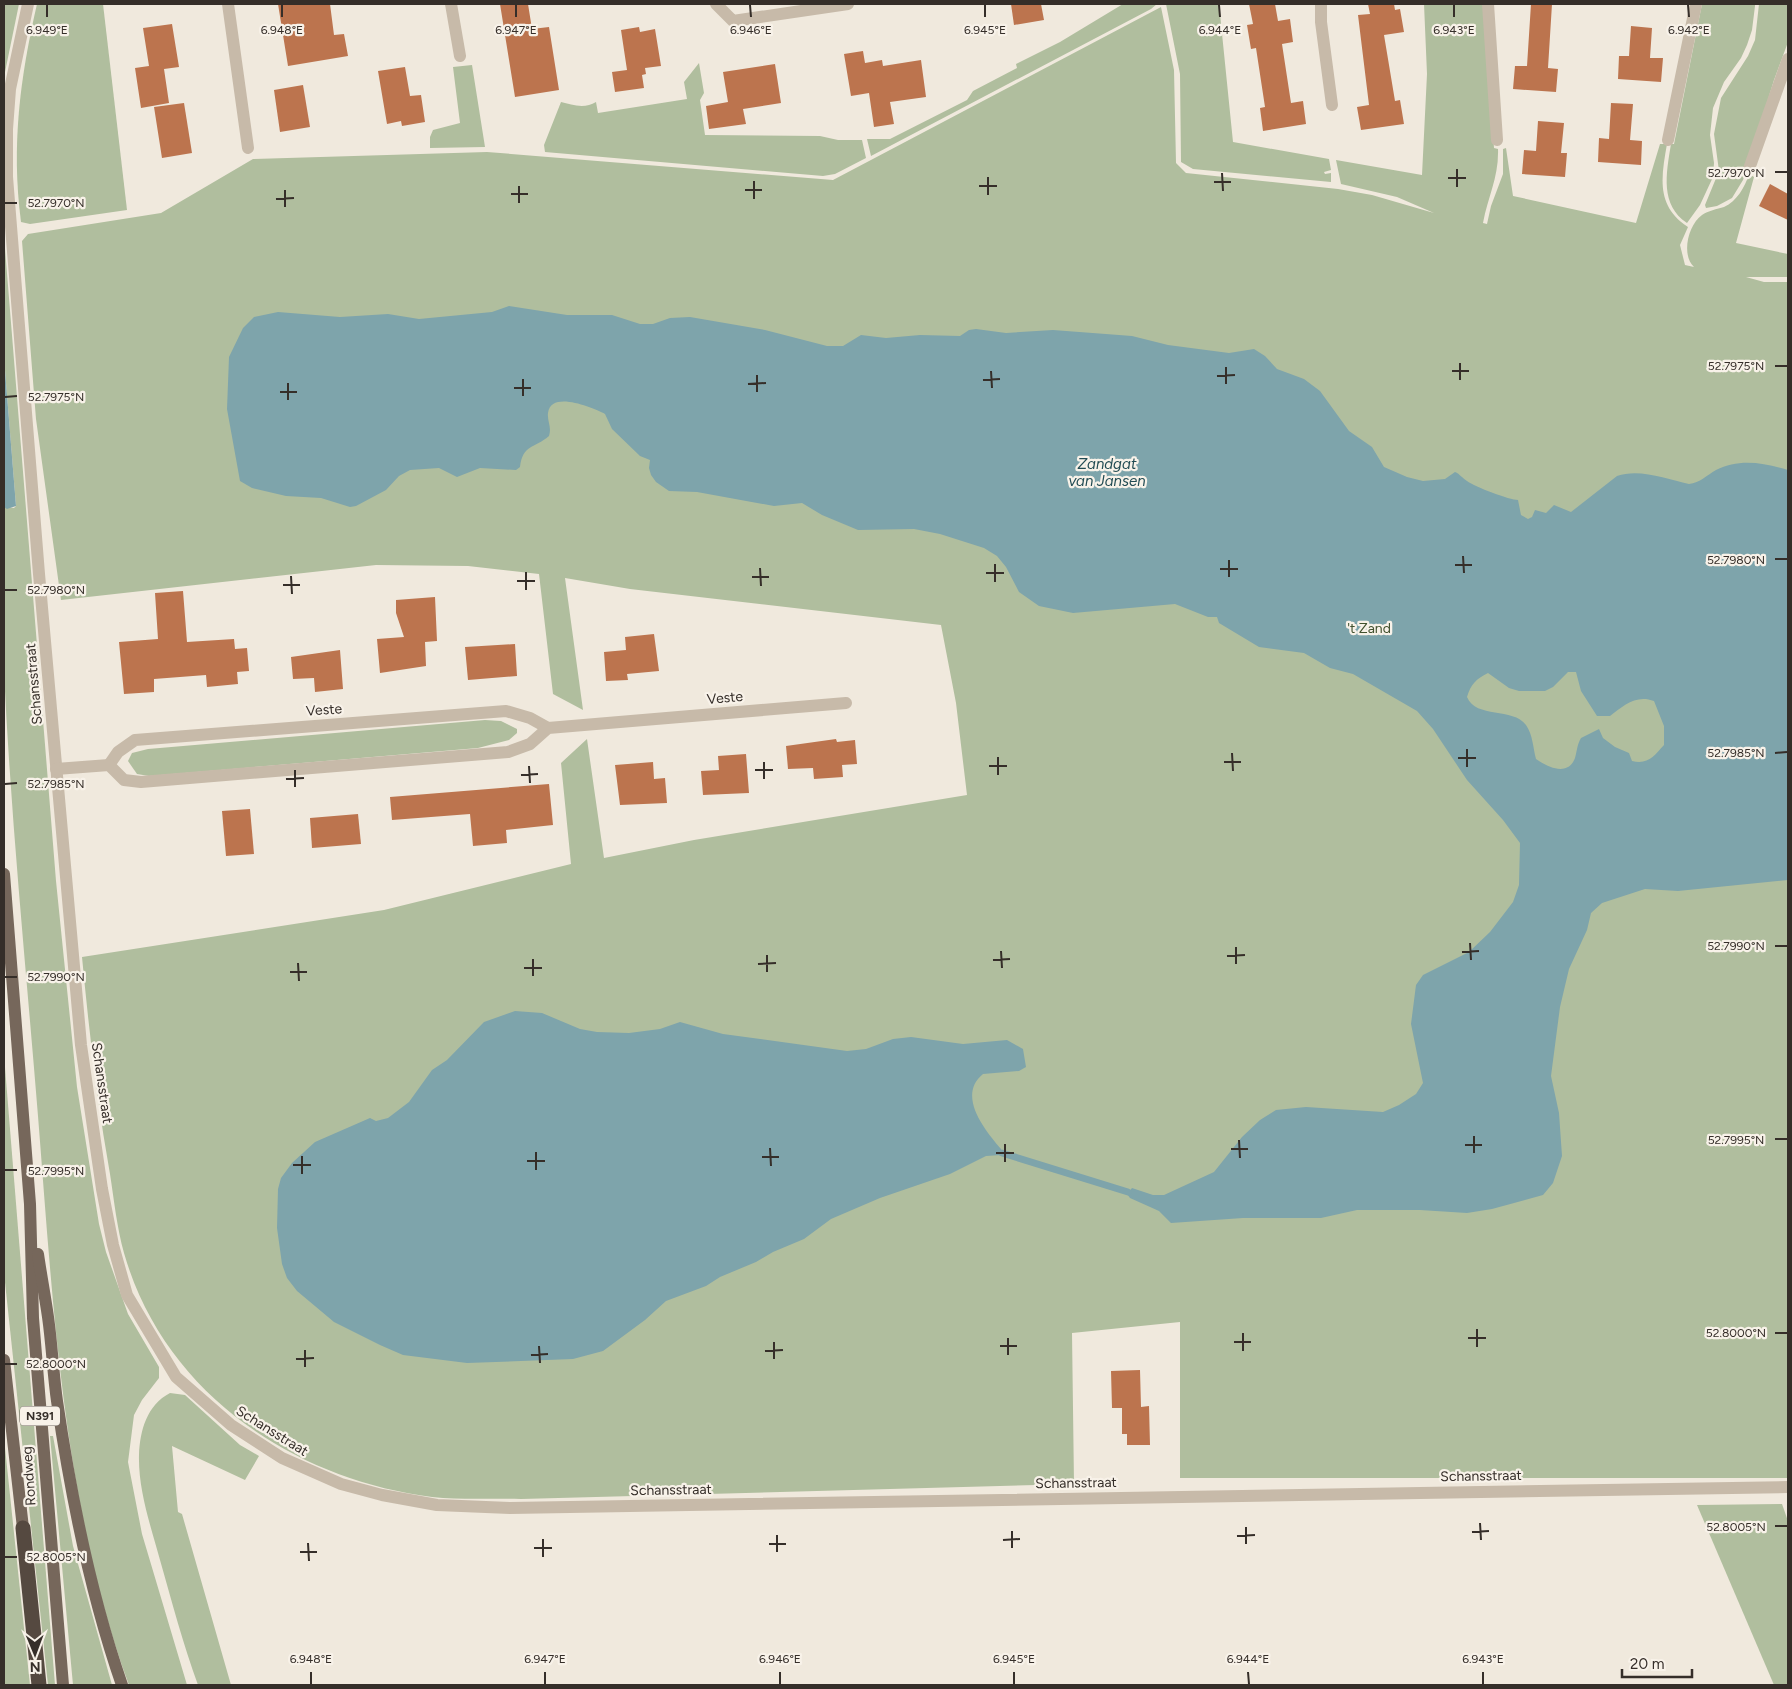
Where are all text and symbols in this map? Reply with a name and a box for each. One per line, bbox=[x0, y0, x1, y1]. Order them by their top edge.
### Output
text: 6.949°E bbox=[26, 23, 68, 37]
text: 6.948°E bbox=[261, 23, 303, 37]
text: 6.947°E bbox=[495, 23, 537, 37]
text: 6.946°E bbox=[730, 23, 772, 37]
text: 6.945°E bbox=[964, 23, 1006, 37]
text: 6.944°E bbox=[1199, 23, 1241, 37]
text: 6.943°E bbox=[1433, 23, 1475, 37]
text: 6.942°E bbox=[1668, 23, 1710, 37]
text: 52.7970°N bbox=[1707, 166, 1765, 180]
text: 52.7970°N bbox=[27, 196, 85, 210]
text: 52.7975°N bbox=[1708, 359, 1764, 373]
text: 52.7975°N bbox=[28, 390, 84, 404]
water label: Zandgat van Jansen bbox=[1068, 455, 1146, 490]
text: 52.7980°N bbox=[1707, 553, 1765, 567]
text: 52.7980°N bbox=[27, 583, 85, 597]
park label: 't Zand bbox=[1347, 620, 1391, 637]
street label: Schansstraat bbox=[22, 643, 46, 725]
street label: Veste bbox=[706, 688, 744, 708]
street label: Veste bbox=[305, 700, 343, 720]
text: 52.7985°N bbox=[1707, 746, 1765, 760]
text: 52.7985°N bbox=[27, 777, 85, 791]
text: 52.7990°N bbox=[1707, 939, 1765, 953]
text: 52.7990°N bbox=[27, 970, 85, 984]
street label: Schansstraat bbox=[88, 1041, 116, 1125]
text: 52.7995°N bbox=[1708, 1133, 1764, 1147]
text: 52.7995°N bbox=[28, 1164, 84, 1178]
text: 52.8000°N bbox=[1706, 1326, 1766, 1340]
text: 52.8000°N bbox=[26, 1357, 86, 1371]
street label: Schansstraat bbox=[233, 1402, 311, 1460]
road number: N391 bbox=[20, 1406, 60, 1425]
street label: Rondweg bbox=[18, 1446, 40, 1506]
street label: Schansstraat bbox=[1440, 1467, 1522, 1485]
street label: Schansstraat bbox=[1035, 1474, 1117, 1492]
street label: Schansstraat bbox=[630, 1481, 712, 1499]
text: 52.8005°N bbox=[1706, 1520, 1766, 1534]
text: 52.8005°N bbox=[26, 1550, 86, 1564]
north arrow bbox=[10, 1629, 60, 1679]
scale bar bbox=[1622, 1646, 1692, 1678]
text: 6.948°E bbox=[290, 1652, 332, 1666]
text: 6.947°E bbox=[524, 1652, 566, 1666]
text: 6.946°E bbox=[759, 1652, 801, 1666]
text: 6.945°E bbox=[993, 1652, 1035, 1666]
text: 6.944°E bbox=[1227, 1652, 1269, 1666]
text: 6.943°E bbox=[1462, 1652, 1504, 1666]
text: 20 m bbox=[1630, 1655, 1664, 1673]
text: N bbox=[30, 1658, 41, 1675]

